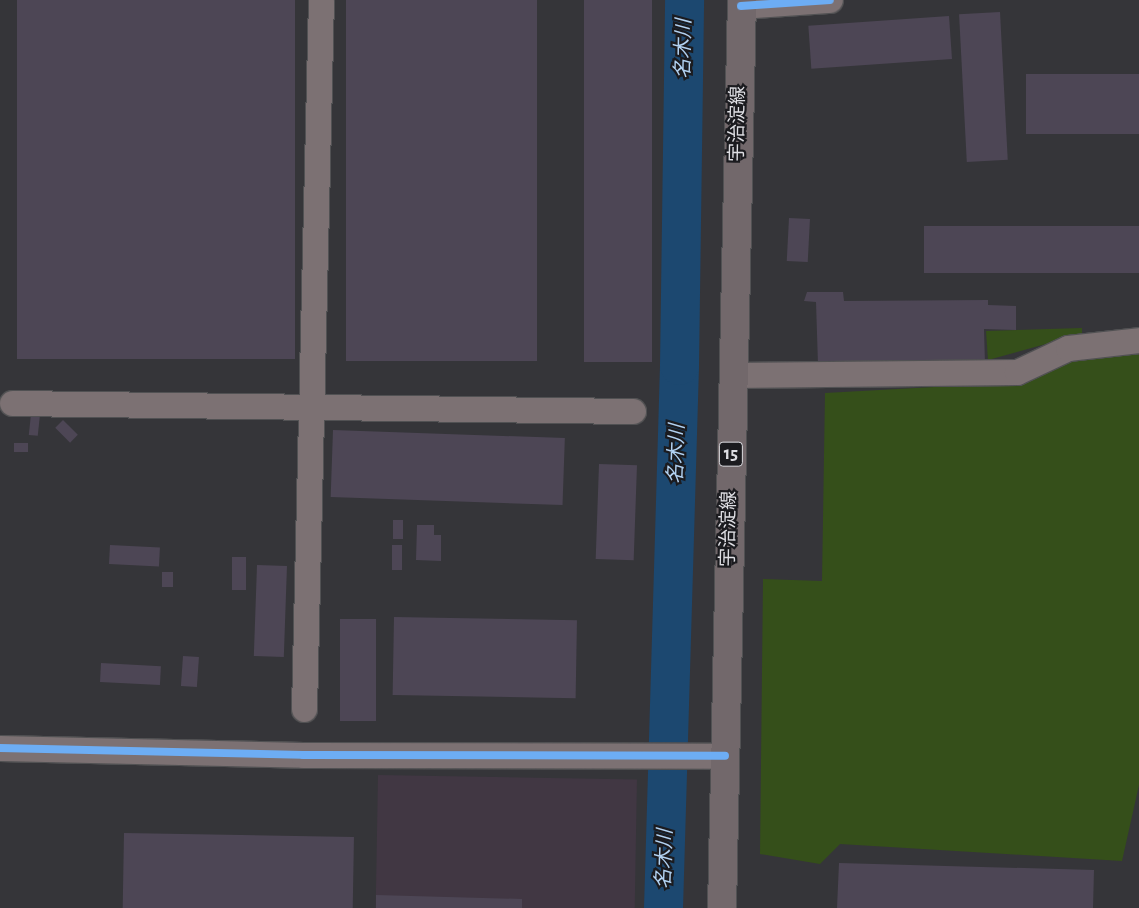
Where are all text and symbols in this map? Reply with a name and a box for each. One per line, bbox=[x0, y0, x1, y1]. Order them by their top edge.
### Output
water label: 名木川 bbox=[671, 19, 697, 79]
street label: 宇治淀線 bbox=[726, 86, 750, 162]
water label: 名木川 bbox=[664, 424, 690, 484]
road number: 15 bbox=[718, 438, 744, 469]
street label: 宇治淀線 bbox=[717, 491, 741, 567]
water label: 名木川 bbox=[652, 829, 678, 889]

